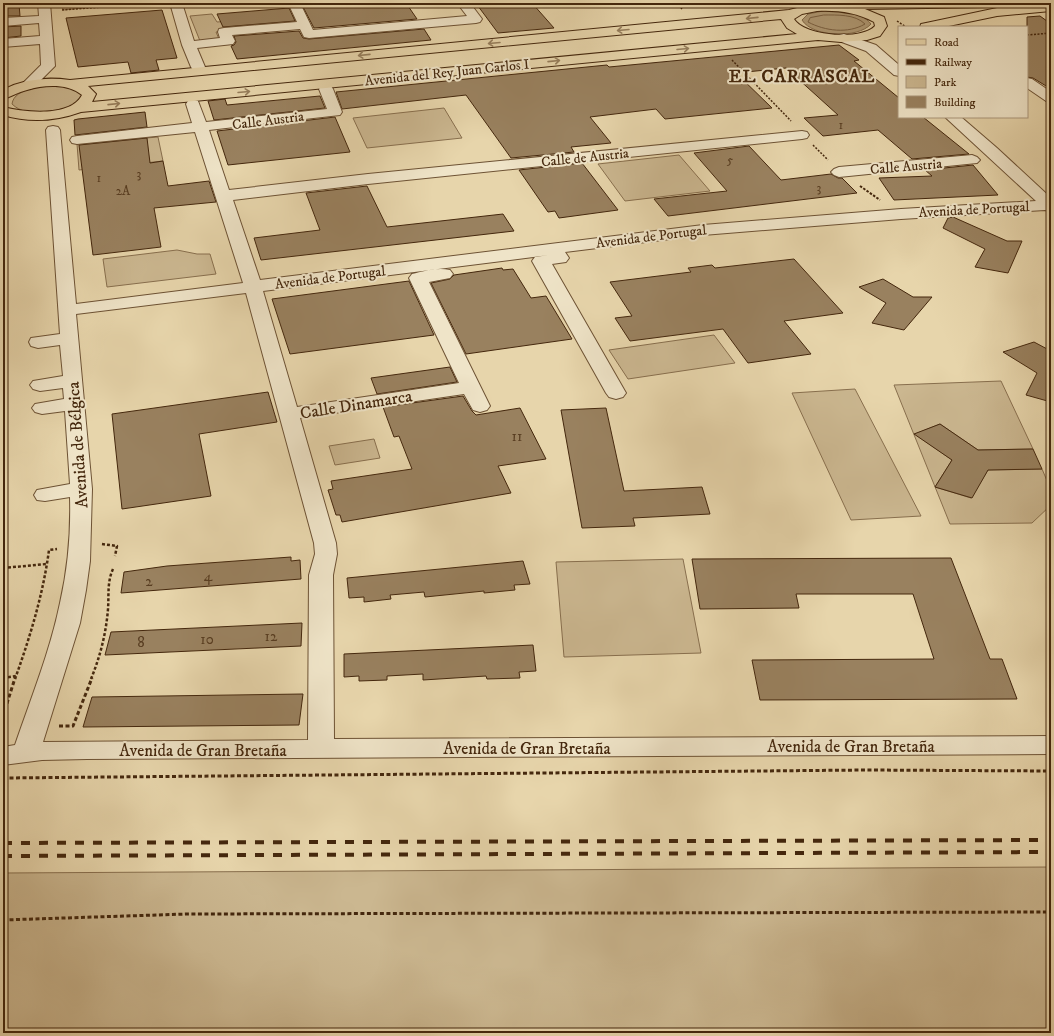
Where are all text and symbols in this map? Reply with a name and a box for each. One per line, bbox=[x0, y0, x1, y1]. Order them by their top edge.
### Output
one-way arrow bbox=[746, 14, 759, 21]
one-way arrow bbox=[617, 26, 630, 34]
legend bbox=[898, 26, 1028, 118]
text: Road bbox=[934, 35, 959, 50]
one-way arrow bbox=[488, 39, 501, 46]
one-way arrow bbox=[677, 45, 690, 52]
one-way arrow bbox=[358, 51, 371, 58]
street label: Avenida del Rey Juan Carlos I bbox=[364, 55, 530, 91]
text: Railway bbox=[934, 55, 972, 70]
one-way arrow bbox=[547, 57, 560, 65]
district label: EL CARRASCAL bbox=[729, 66, 875, 88]
text: Park bbox=[934, 75, 956, 90]
one-way arrow bbox=[237, 88, 250, 95]
text: Building bbox=[934, 95, 975, 110]
one-way arrow bbox=[107, 100, 120, 108]
street label: Calle Austria bbox=[231, 108, 305, 134]
house number: 1 bbox=[839, 117, 844, 133]
street label: Calle de Austria bbox=[540, 144, 630, 172]
house number: 5 bbox=[727, 152, 734, 168]
street label: Calle Austria bbox=[869, 155, 943, 179]
house number: 3 bbox=[137, 166, 142, 182]
house number: 1 bbox=[97, 170, 102, 186]
house number: 3 bbox=[817, 180, 822, 196]
house number: 2A bbox=[116, 183, 131, 199]
street label: Avenida de Portugal bbox=[918, 198, 1031, 222]
street label: Avenida de Portugal bbox=[595, 221, 708, 253]
street label: Avenida de Portugal bbox=[274, 262, 387, 294]
street label: Avenida de Bélgica bbox=[63, 380, 93, 509]
street label: Calle Dinamarca bbox=[298, 385, 415, 425]
house number: 11 bbox=[511, 427, 523, 446]
house number: 4 bbox=[204, 567, 213, 586]
house number: 2 bbox=[145, 572, 153, 591]
house number: 12 bbox=[265, 627, 278, 646]
house number: 10 bbox=[200, 630, 214, 649]
house number: 8 bbox=[137, 633, 145, 652]
street label: Avenida de Gran Bretaña bbox=[767, 736, 936, 758]
street label: Avenida de Gran Bretaña bbox=[443, 738, 612, 760]
street label: Avenida de Gran Bretaña bbox=[119, 740, 288, 762]

